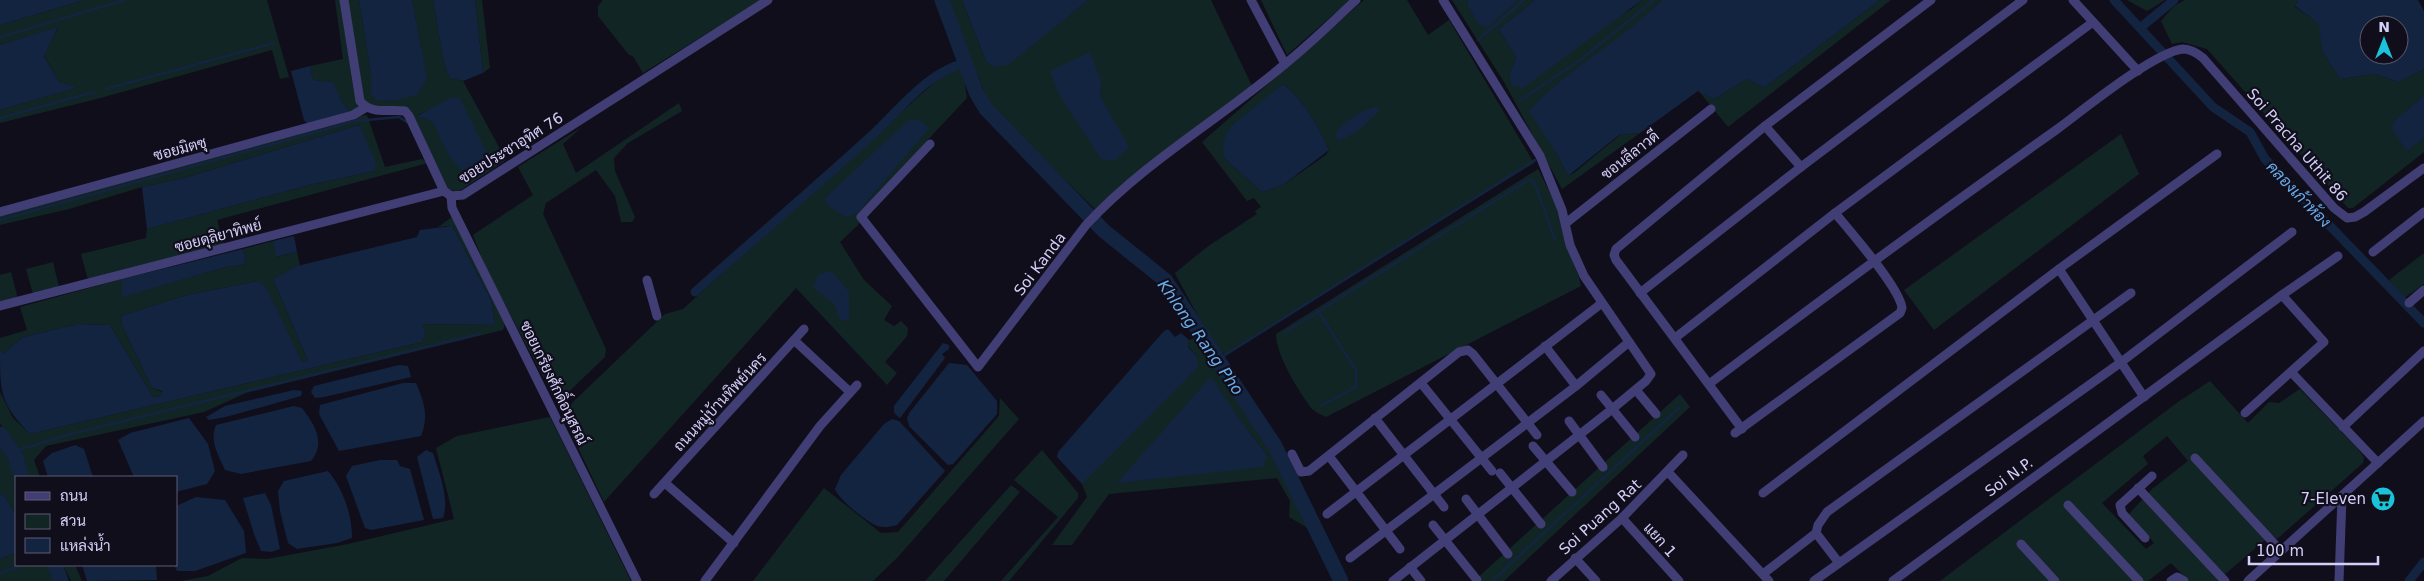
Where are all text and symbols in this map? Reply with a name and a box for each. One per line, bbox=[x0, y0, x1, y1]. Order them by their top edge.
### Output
north arrow bbox=[2359, 15, 2409, 65]
text: N bbox=[2378, 19, 2390, 35]
street label: Soi Pracha Uthit 86 bbox=[2243, 85, 2351, 205]
street label: ซอยประชาอุทิศ 76 bbox=[456, 109, 568, 189]
street label: ซอนลีลาวดี bbox=[1597, 126, 1663, 183]
street label: ซอยมิตซุ bbox=[152, 133, 209, 167]
water label: คลองเก้าห้อง bbox=[2263, 156, 2336, 231]
street label: ซอยดุลิยาทิพย์ bbox=[172, 215, 264, 258]
street label: Soi Kanda bbox=[1010, 229, 1070, 299]
water label: Khlong Rang Pho bbox=[1154, 276, 1248, 399]
street label: ซอยเกรียงศักดิ์อนุสรณ์ bbox=[514, 315, 598, 449]
street label: ถนนหมู่บ้านทิพย์นคร bbox=[669, 348, 771, 456]
street label: Soi N.P. bbox=[1981, 454, 2037, 500]
street label: Soi Puang Rat bbox=[1555, 475, 1645, 559]
legend bbox=[15, 476, 178, 566]
supermarket icon: 7-Eleven bbox=[2370, 486, 2396, 512]
text: ถนน bbox=[60, 487, 88, 505]
place label: 7-Eleven bbox=[2301, 490, 2366, 508]
text: สวน bbox=[60, 512, 86, 530]
street label: แยก 1 bbox=[1640, 519, 1680, 561]
text: แหล่งน้ำ bbox=[60, 533, 111, 555]
scale bar bbox=[2249, 534, 2378, 566]
text: 100 m bbox=[2256, 542, 2304, 560]

